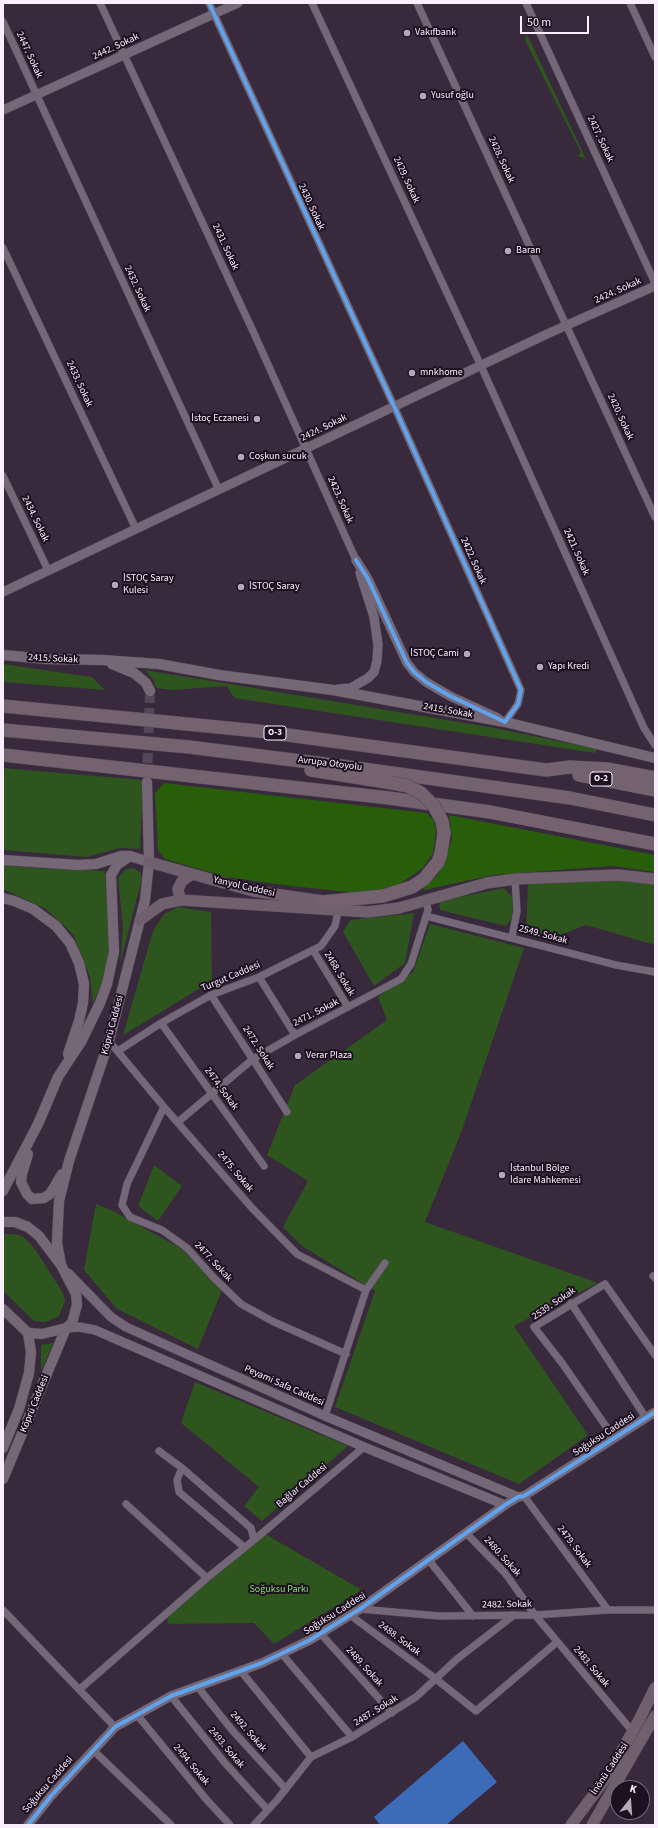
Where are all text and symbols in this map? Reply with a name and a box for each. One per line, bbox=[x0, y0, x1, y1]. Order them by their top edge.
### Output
scale bar bbox=[522, 8, 591, 34]
text: 50 m bbox=[527, 14, 551, 31]
place label: Vakıfbank bbox=[415, 27, 456, 39]
marker: Vakıfbank bbox=[402, 28, 412, 38]
street label: 2447. Sokak bbox=[13, 30, 45, 80]
street label: 2442. Sokak bbox=[91, 31, 141, 63]
place label: Yusuf oğlu bbox=[431, 90, 474, 102]
marker: Yusuf oğlu bbox=[418, 91, 428, 101]
street label: 2427. Sokak bbox=[584, 114, 616, 164]
street label: 2428. Sokak bbox=[485, 135, 517, 185]
street label: 2429. Sokak bbox=[390, 155, 422, 205]
street label: 2430. Sokak bbox=[295, 182, 327, 232]
street label: 2431. Sokak bbox=[209, 222, 241, 272]
place label: Baran bbox=[516, 245, 541, 257]
marker: Baran bbox=[503, 246, 513, 256]
street label: 2432. Sokak bbox=[121, 264, 153, 314]
street label: 2424. Sokak bbox=[593, 275, 643, 307]
street label: 2433. Sokak bbox=[63, 359, 95, 409]
place label: mnkhome bbox=[420, 367, 463, 379]
marker: mnkhome bbox=[407, 368, 417, 378]
street label: 2420. Sokak bbox=[604, 392, 636, 442]
street label: 2424. Sokak bbox=[299, 412, 349, 444]
place label: İstoç Eczanesi bbox=[191, 413, 249, 425]
marker: İstoç Eczanesi bbox=[252, 414, 262, 424]
place label: Coşkun sucuk bbox=[249, 451, 307, 463]
marker: Coşkun sucuk bbox=[236, 452, 246, 462]
street label: 2423. Sokak bbox=[324, 475, 356, 525]
street label: 2434. Sokak bbox=[19, 494, 51, 544]
street label: 2421. Sokak bbox=[560, 527, 592, 577]
street label: 2422. Sokak bbox=[457, 536, 489, 586]
place label: İSTOÇ Saray Kulesi bbox=[123, 573, 174, 596]
marker: İSTOÇ Saray Kulesi bbox=[110, 580, 120, 590]
place label: İSTOÇ Saray bbox=[249, 581, 300, 593]
marker: İSTOÇ Saray bbox=[236, 582, 246, 592]
place label: İSTOÇ Cami bbox=[410, 648, 459, 660]
marker: İSTOÇ Cami bbox=[462, 649, 472, 659]
street label: 2415. Sokak bbox=[28, 652, 78, 666]
place label: Yapı Kredi bbox=[548, 661, 589, 673]
marker: Yapı Kredi bbox=[535, 662, 545, 672]
street label: 2415. Sokak bbox=[422, 701, 474, 721]
road number: O-3 bbox=[264, 726, 286, 740]
street label: Avrupa Otoyolu bbox=[297, 754, 363, 774]
road number: O-2 bbox=[590, 772, 612, 786]
street label: Yanyol Caddesi bbox=[212, 874, 276, 900]
street label: 2549. Sokak bbox=[517, 923, 569, 947]
street label: 2468. Sokak bbox=[321, 949, 357, 999]
street label: Turgut Caddesi bbox=[200, 959, 262, 995]
street label: Köprü Caddesi bbox=[99, 994, 127, 1056]
street label: 2471. Sokak bbox=[291, 996, 341, 1030]
street label: 2472. Sokak bbox=[239, 1024, 277, 1072]
place label: Verar Plaza bbox=[306, 1050, 352, 1062]
marker: Verar Plaza bbox=[293, 1051, 303, 1061]
street label: 2474. Sokak bbox=[201, 1065, 241, 1113]
street label: 2475. Sokak bbox=[214, 1149, 256, 1195]
place label: İstanbul Bölge İdare Mahkemesi bbox=[510, 1163, 581, 1186]
marker: İstanbul Bölge İdare Mahkemesi bbox=[497, 1170, 507, 1180]
street label: 2477. Sokak bbox=[192, 1240, 234, 1284]
street label: 2539. Sokak bbox=[530, 1285, 578, 1323]
street label: Peyami Safa Caddesi bbox=[242, 1363, 326, 1409]
street label: Köprü Caddesi bbox=[18, 1373, 52, 1435]
street label: Soğuksu Caddesi bbox=[571, 1411, 637, 1459]
street label: Bağlar Caddesi bbox=[274, 1461, 330, 1511]
street label: 2479. Sokak bbox=[554, 1523, 594, 1571]
street label: 2480. Sokak bbox=[481, 1534, 523, 1580]
park label: Soğuksu Parkı bbox=[250, 1584, 308, 1596]
street label: Soğuksu Caddesi bbox=[302, 1590, 368, 1638]
street label: 2482. Sokak bbox=[482, 1599, 532, 1611]
street label: 2488. Sokak bbox=[375, 1619, 423, 1659]
street label: 2489. Sokak bbox=[343, 1644, 385, 1690]
street label: 2483. Sokak bbox=[570, 1644, 612, 1690]
street label: 2487. Sokak bbox=[352, 1693, 400, 1729]
street label: 2492. Sokak bbox=[227, 1709, 269, 1755]
street label: 2493. Sokak bbox=[205, 1725, 247, 1771]
street label: İnönü Caddesi bbox=[589, 1741, 631, 1797]
street label: 2494. Sokak bbox=[170, 1742, 212, 1788]
street label: Soğuksu Caddesi bbox=[20, 1754, 76, 1816]
north arrow bbox=[610, 1780, 650, 1820]
text: K bbox=[628, 1781, 639, 1797]

